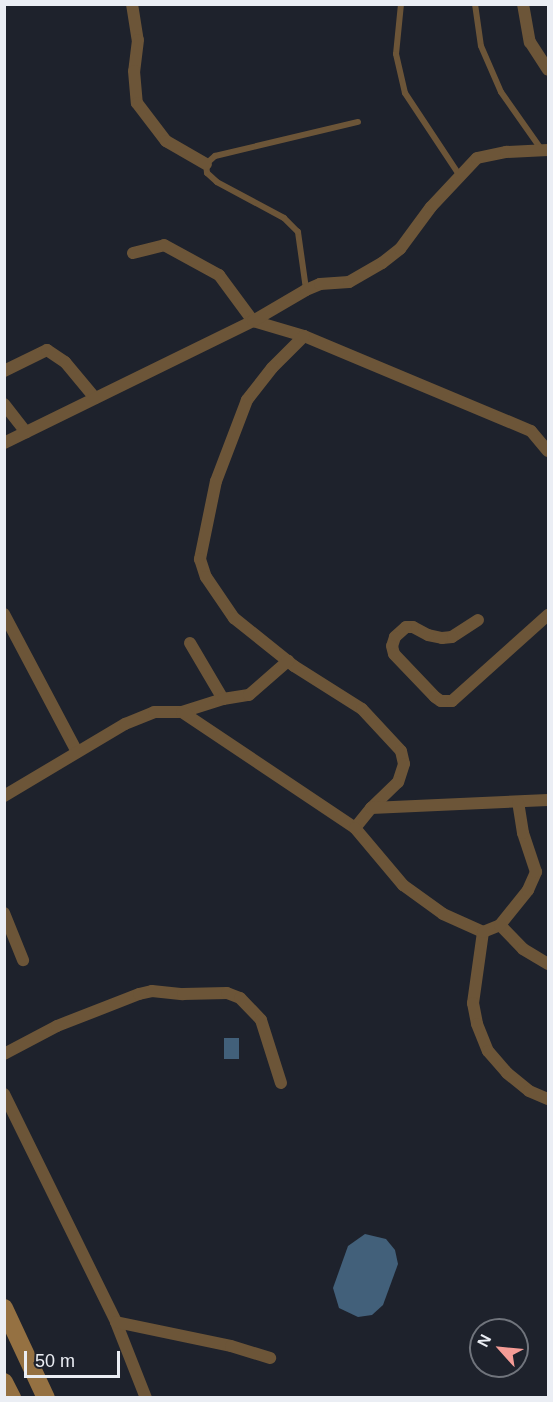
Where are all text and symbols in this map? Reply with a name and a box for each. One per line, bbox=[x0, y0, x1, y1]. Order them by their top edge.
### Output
north arrow bbox=[469, 1318, 529, 1378]
text: N bbox=[474, 1331, 494, 1350]
scale bar bbox=[27, 1339, 123, 1377]
text: 50 m bbox=[35, 1351, 75, 1371]

